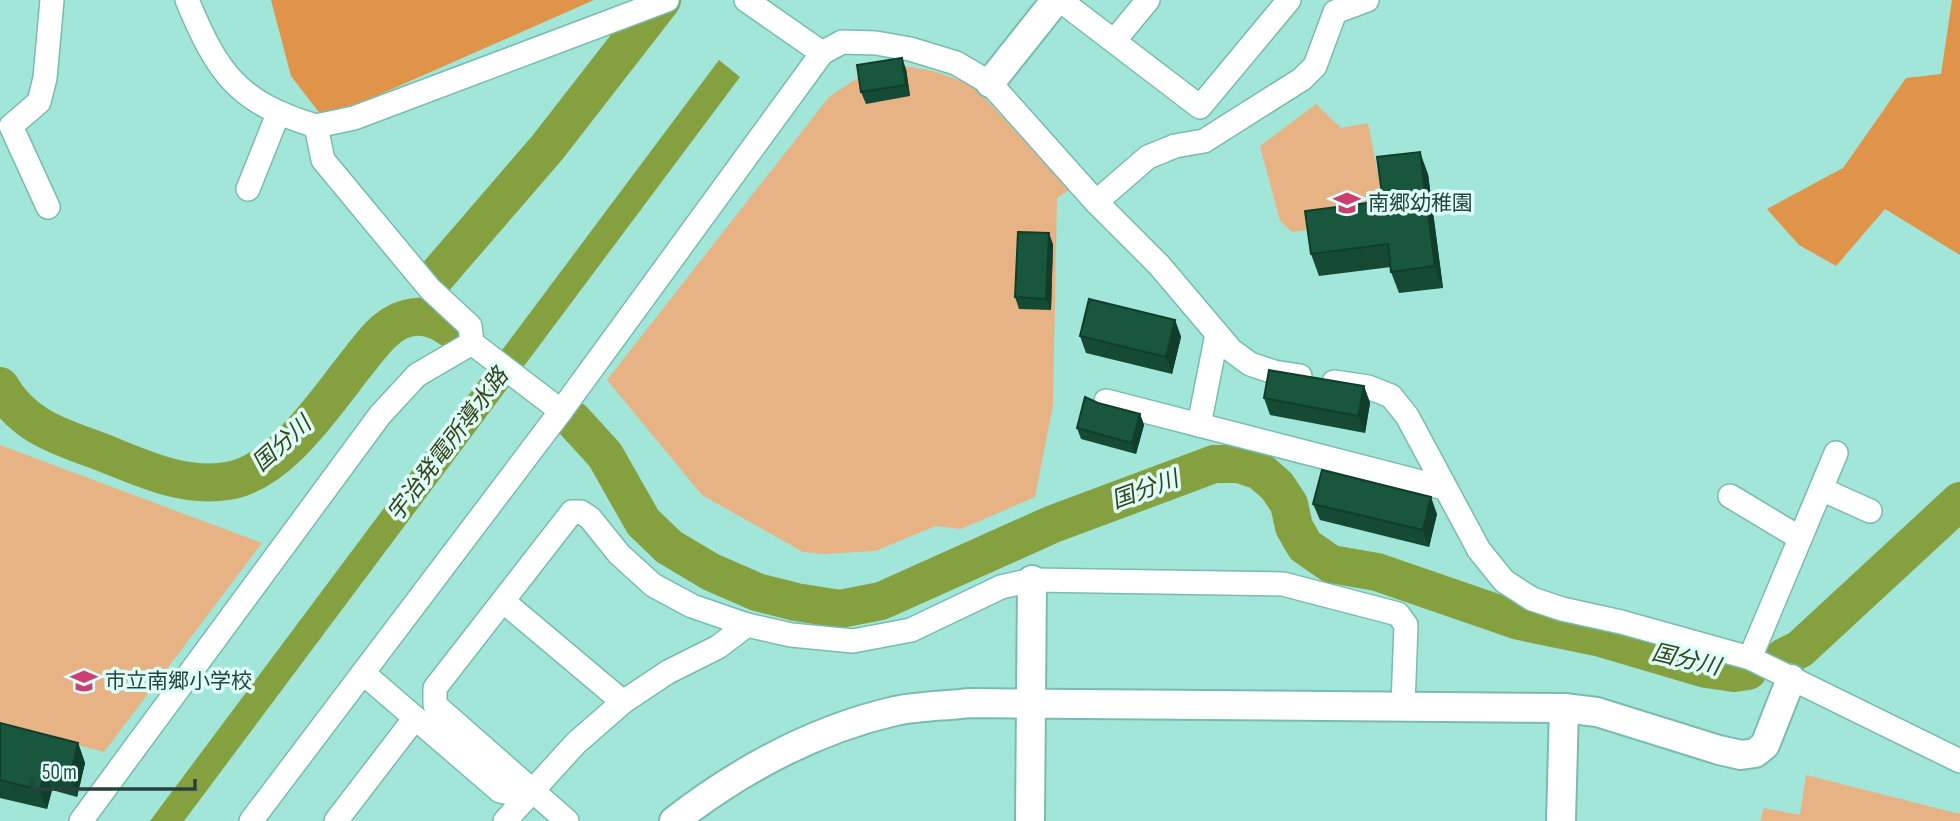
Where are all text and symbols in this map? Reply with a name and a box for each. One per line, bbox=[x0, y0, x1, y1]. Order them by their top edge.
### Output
school or university icon: 南郷幼稚園 bbox=[1332, 188, 1362, 218]
place label: 南郷幼稚園 bbox=[1368, 191, 1473, 216]
water label: 宇治発電所導水路 bbox=[381, 362, 516, 527]
water label: 国分川 bbox=[247, 409, 319, 477]
water label: 国分川 bbox=[1108, 464, 1185, 515]
water label: 国分川 bbox=[1649, 639, 1726, 682]
school or university icon: 市立南郷小学校 bbox=[69, 666, 99, 696]
place label: 市立南郷小学校 bbox=[105, 669, 252, 694]
scale bar bbox=[32, 748, 194, 792]
text: 50 m bbox=[42, 760, 77, 785]

